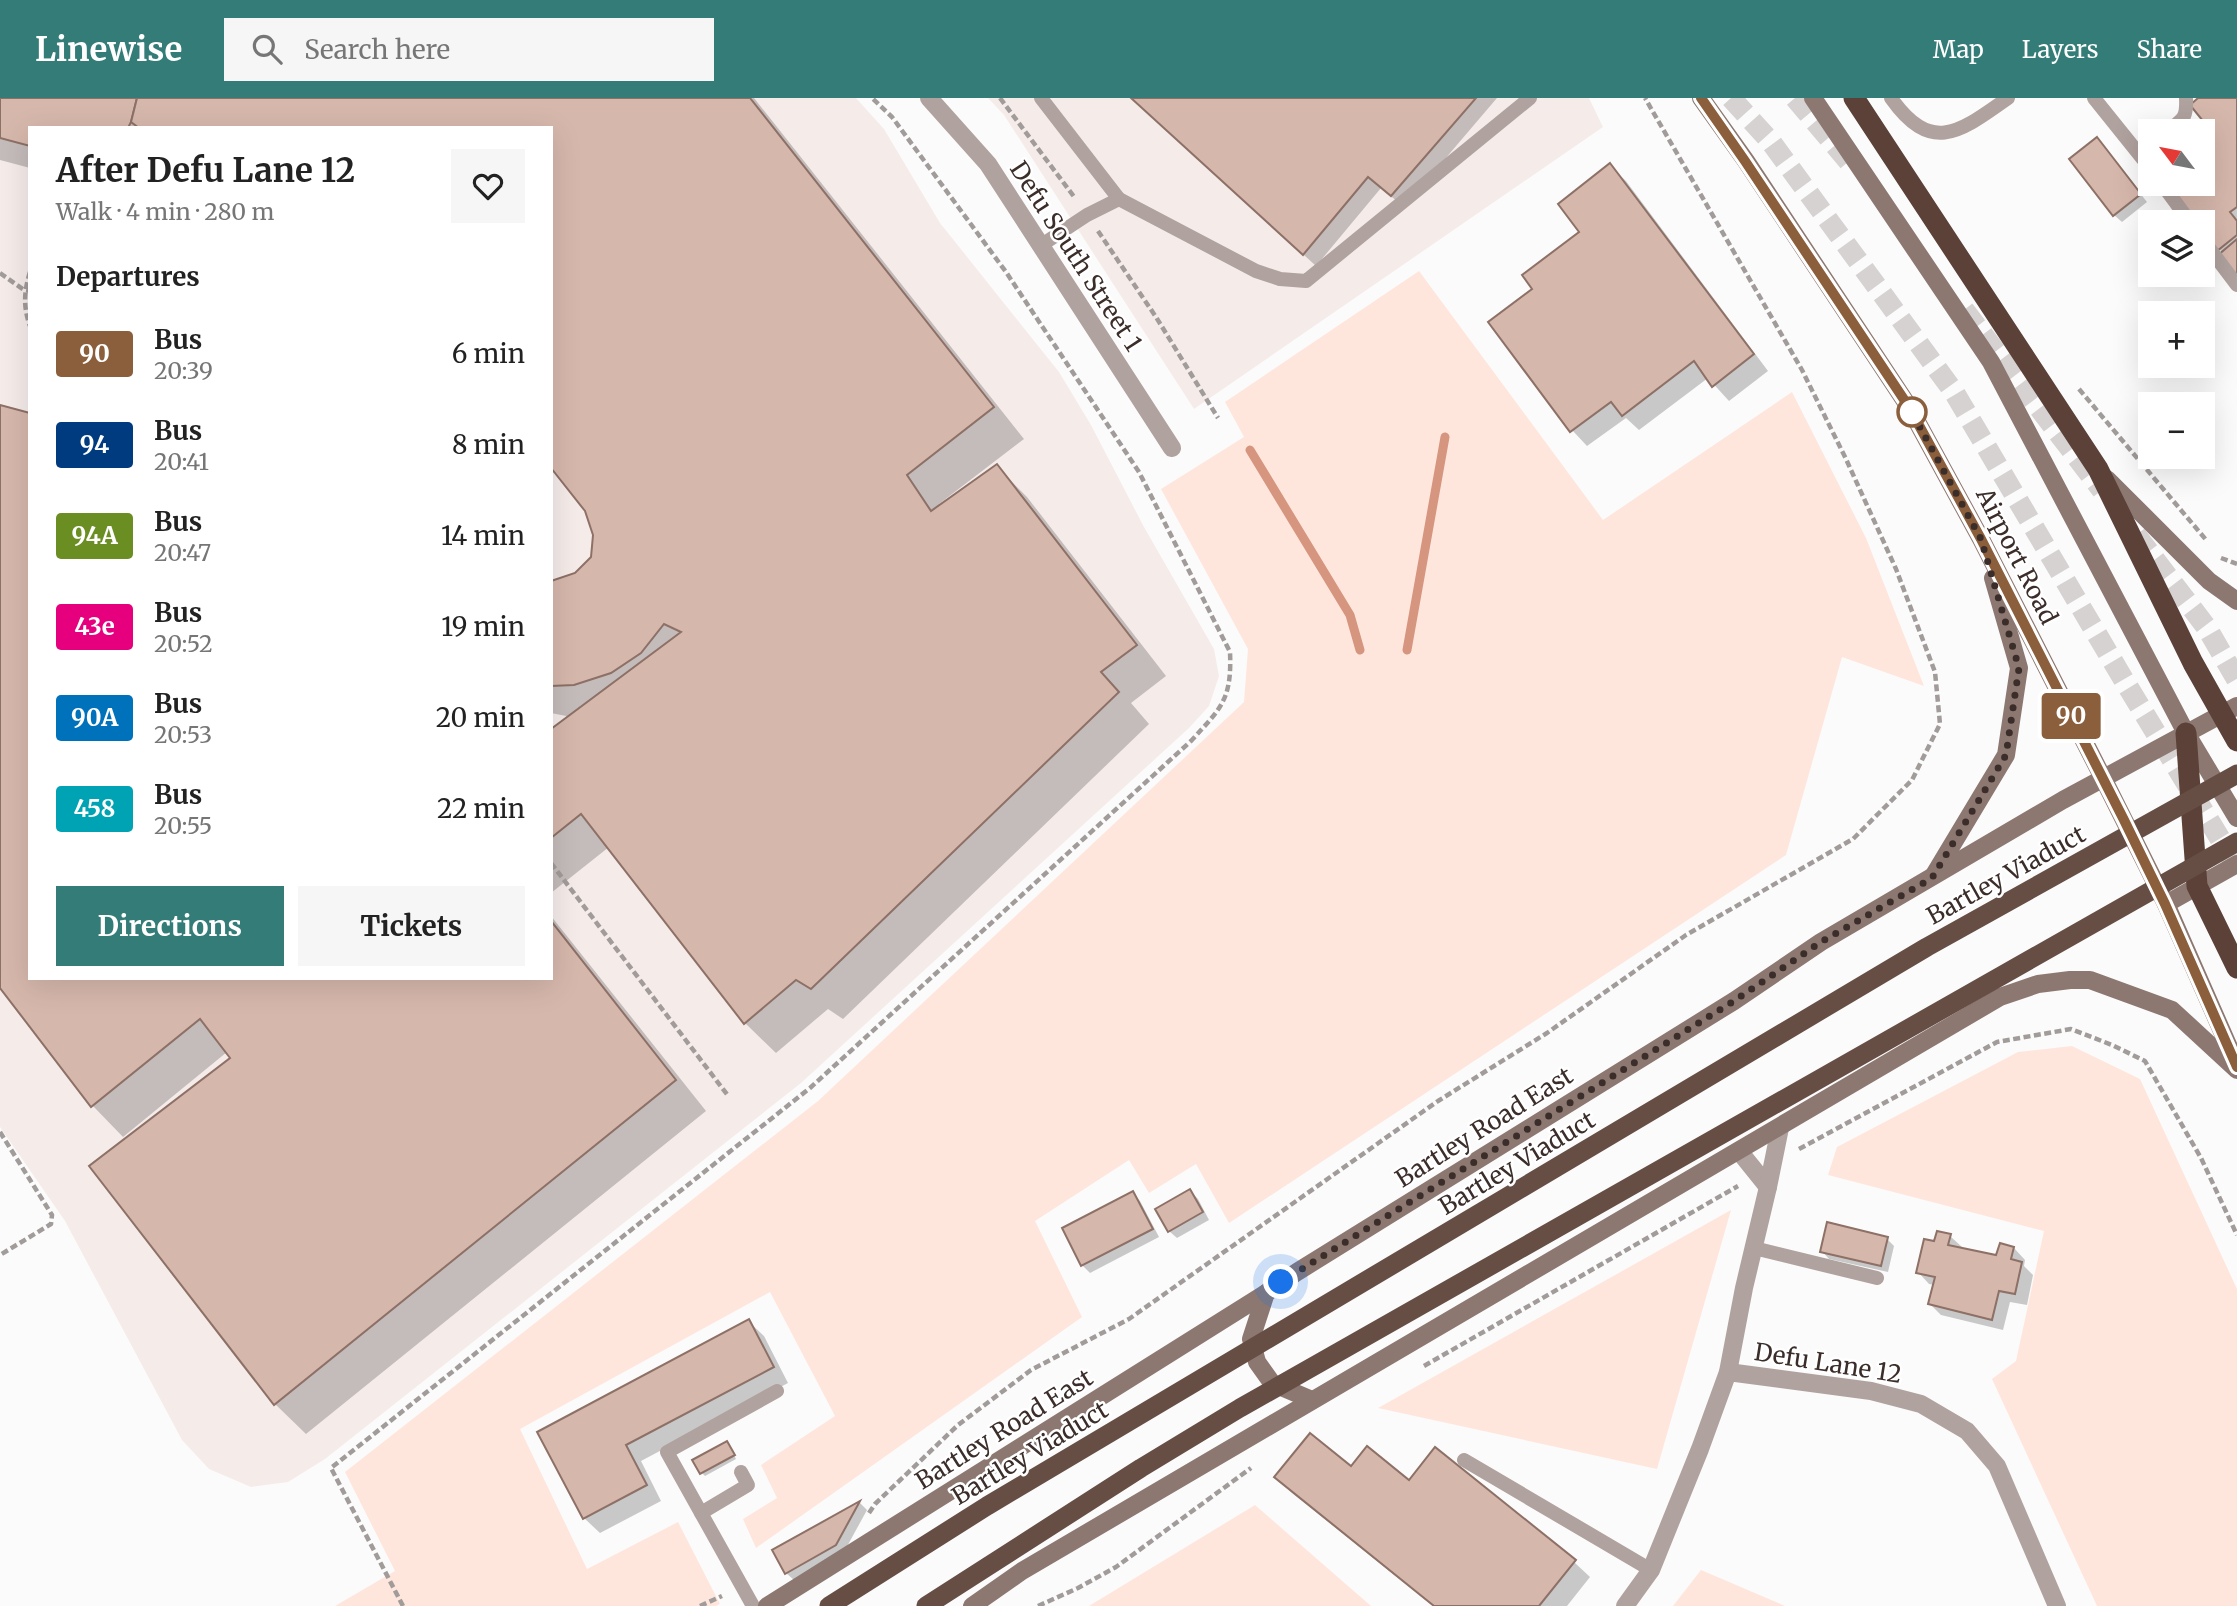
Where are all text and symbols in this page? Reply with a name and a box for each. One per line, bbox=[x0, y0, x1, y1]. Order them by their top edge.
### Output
search box bbox=[224, 18, 714, 81]
text: Linewise bbox=[35, 29, 182, 70]
icon: search bbox=[248, 30, 286, 68]
text: Search here bbox=[304, 33, 450, 66]
text: Map bbox=[1933, 34, 1984, 65]
text: Layers bbox=[2022, 34, 2098, 65]
text: Share bbox=[2136, 34, 2202, 65]
north arrow bbox=[2138, 119, 2216, 196]
map controls bbox=[2138, 119, 2215, 469]
button: heart bbox=[451, 149, 525, 223]
text: After Defu Lane 12 bbox=[56, 150, 355, 191]
street label: Defu South Street 1 bbox=[1003, 155, 1149, 357]
text: Walk · 4 min · 280 m bbox=[56, 197, 274, 226]
button: layers bbox=[2138, 210, 2215, 287]
text: Departures bbox=[56, 260, 200, 293]
button: + bbox=[2138, 301, 2215, 378]
text: Bus bbox=[154, 323, 202, 356]
text: 6 min bbox=[452, 337, 525, 370]
text: 90 bbox=[79, 338, 110, 369]
text: 20:39 bbox=[154, 356, 213, 385]
button: − bbox=[2138, 392, 2215, 469]
unlabelled marker bbox=[1897, 397, 1927, 427]
text: Bus bbox=[154, 414, 202, 447]
text: 8 min bbox=[452, 428, 525, 461]
text: 94 bbox=[80, 429, 109, 460]
text: 20:41 bbox=[154, 447, 209, 476]
street label: Airport Road bbox=[1969, 482, 2065, 629]
text: Bus bbox=[154, 505, 202, 538]
text: 14 min bbox=[441, 519, 525, 552]
text: 94A bbox=[71, 520, 118, 551]
text: 20:47 bbox=[154, 538, 211, 567]
text: Bus bbox=[154, 596, 202, 629]
text: 19 min bbox=[441, 610, 525, 643]
text: 43e bbox=[74, 611, 115, 642]
text: 20:52 bbox=[154, 629, 213, 658]
text: Bus bbox=[154, 687, 202, 720]
line badge: 90 bbox=[2039, 693, 2102, 739]
text: 90 bbox=[2056, 700, 2086, 731]
text: 20 min bbox=[436, 701, 525, 734]
text: 90A bbox=[71, 702, 118, 733]
text: 20:53 bbox=[154, 720, 212, 749]
text: Bus bbox=[154, 778, 202, 811]
text: 22 min bbox=[437, 792, 525, 825]
text: 458 bbox=[73, 793, 116, 824]
text: 20:55 bbox=[154, 811, 212, 840]
street label: Bartley Viaduct bbox=[1921, 818, 2091, 931]
button: Directions bbox=[56, 886, 284, 966]
button: Tickets bbox=[298, 886, 525, 966]
street label: Bartley Road East bbox=[1389, 1060, 1579, 1194]
street label: Bartley Viaduct bbox=[1433, 1104, 1601, 1222]
your location bbox=[1263, 1264, 1298, 1299]
street label: Defu Lane 12 bbox=[1752, 1336, 1904, 1390]
street label: Bartley Road East bbox=[909, 1362, 1099, 1496]
street label: Bartley Viaduct bbox=[946, 1394, 1114, 1512]

